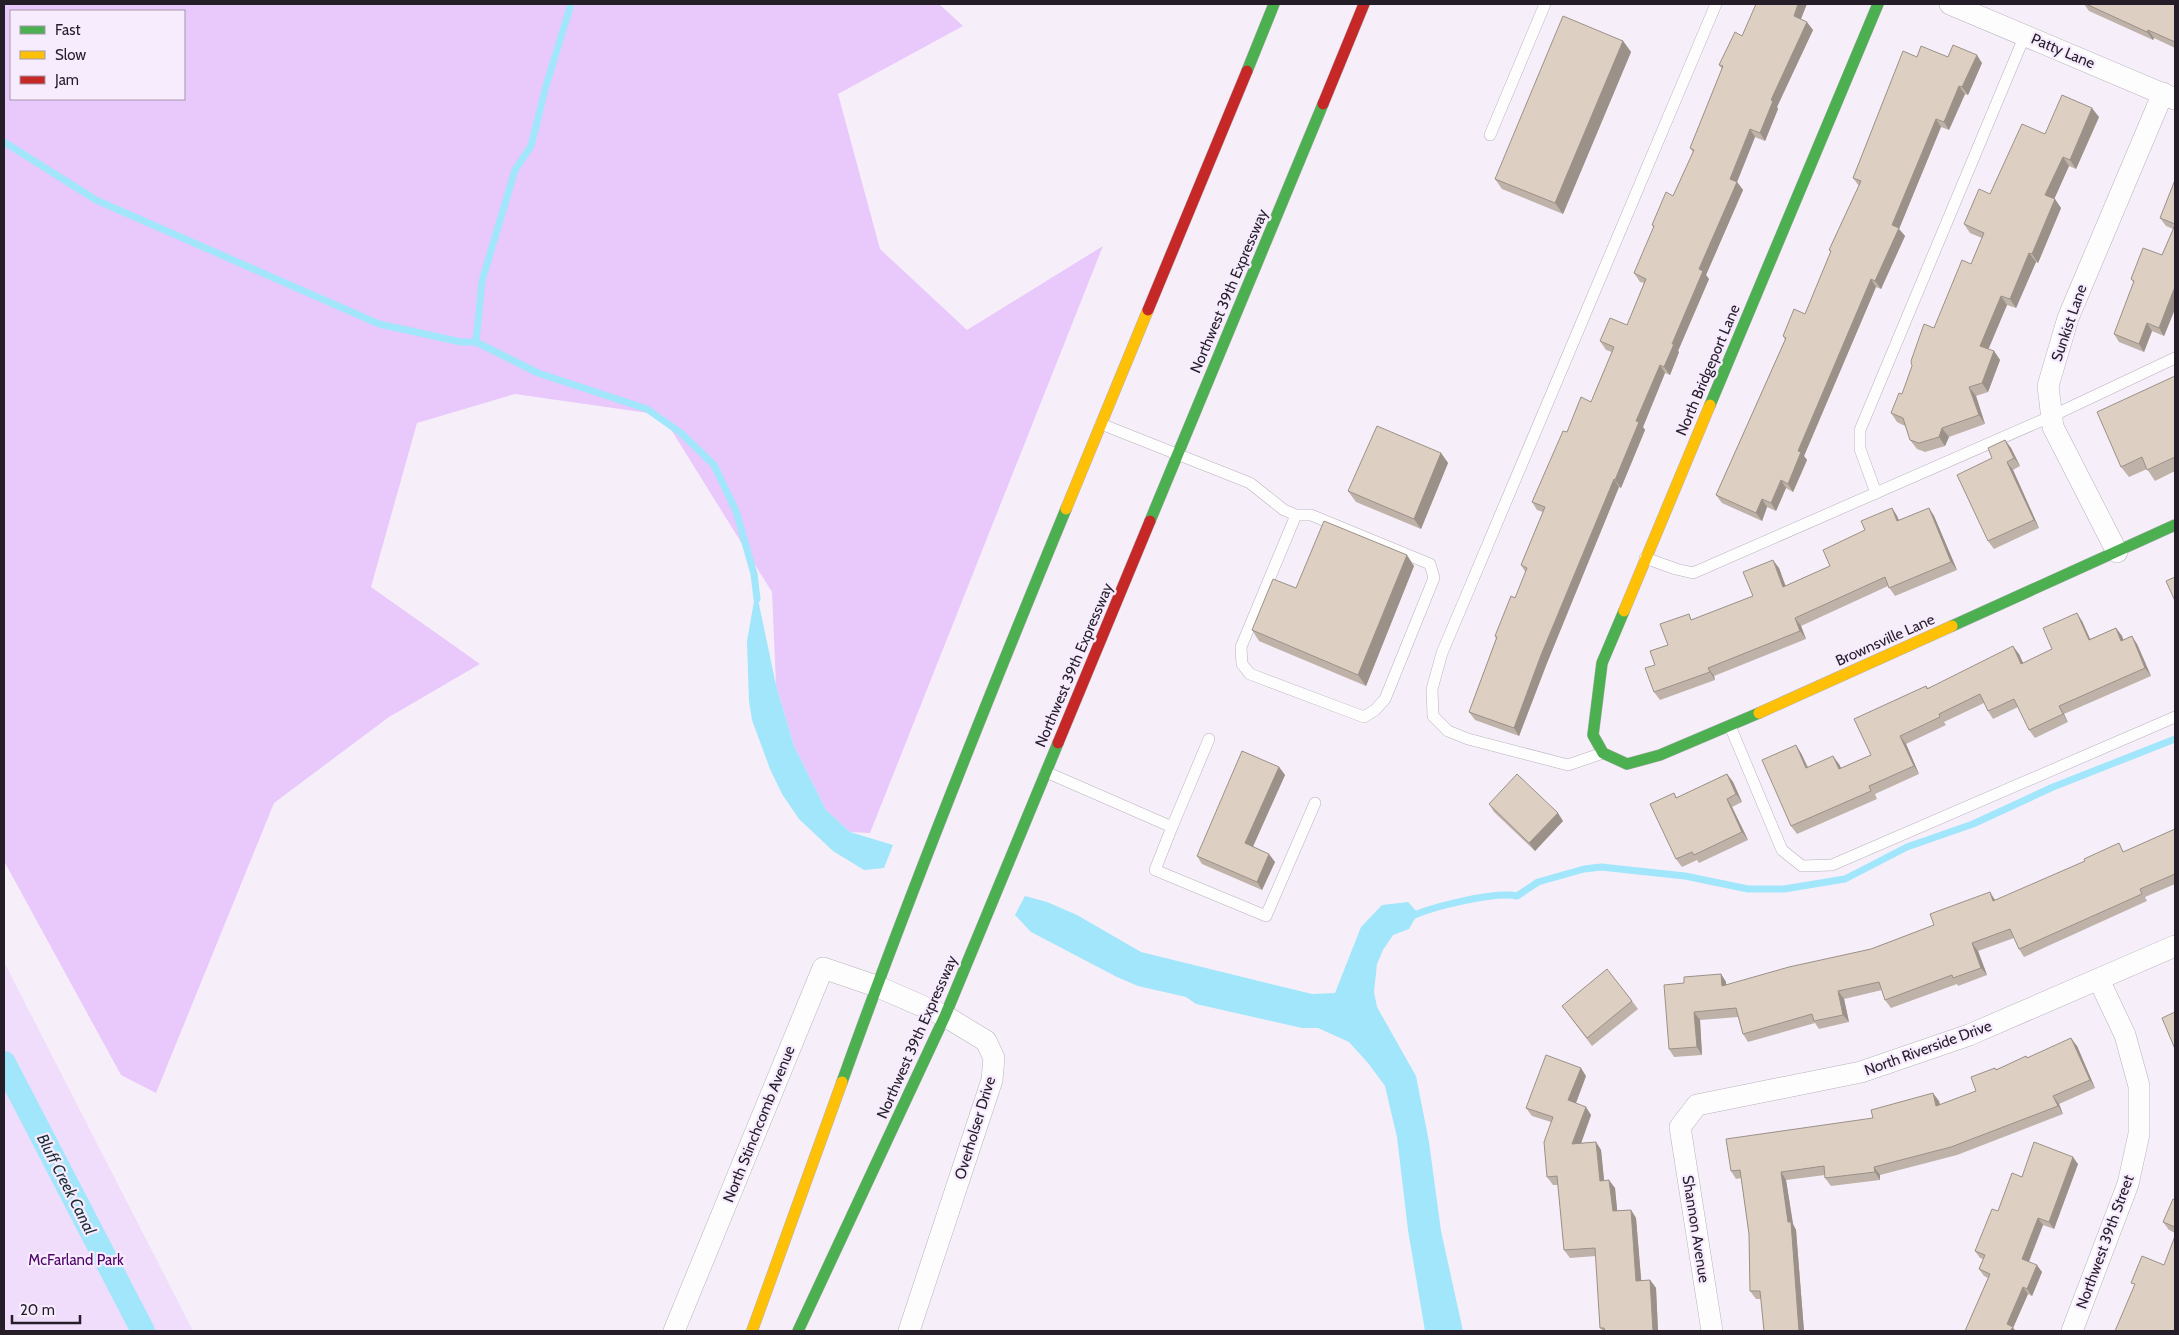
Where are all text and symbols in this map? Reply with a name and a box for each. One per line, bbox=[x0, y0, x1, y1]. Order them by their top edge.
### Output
legend bbox=[10, 10, 185, 100]
text: Fast bbox=[55, 21, 80, 39]
street label: Patty Lane bbox=[2029, 30, 2098, 73]
text: Slow bbox=[55, 46, 86, 64]
text: Jam bbox=[54, 71, 79, 89]
street label: Northwest 39th Expressway bbox=[1186, 206, 1272, 376]
street label: Sunkist Lane bbox=[2047, 282, 2091, 364]
street label: North Bridgeport Lane bbox=[1672, 301, 1744, 438]
street label: Northwest 39th Expressway bbox=[1031, 580, 1117, 750]
street label: Brownsville Lane bbox=[1833, 610, 1938, 670]
street label: Northwest 39th Expressway bbox=[873, 952, 961, 1121]
street label: North Riverside Drive bbox=[1862, 1017, 1994, 1079]
street label: North Stinchcomb Avenue bbox=[719, 1043, 799, 1205]
street label: Overholser Drive bbox=[951, 1074, 999, 1182]
water label: Bluff Creek Canal bbox=[33, 1131, 100, 1238]
street label: Northwest 39th Street bbox=[2072, 1173, 2138, 1311]
street label: Shannon Avenue bbox=[1679, 1174, 1713, 1284]
park label: McFarland Park bbox=[28, 1251, 124, 1269]
scale bar bbox=[12, 1292, 80, 1324]
text: 20 m bbox=[20, 1301, 55, 1319]

